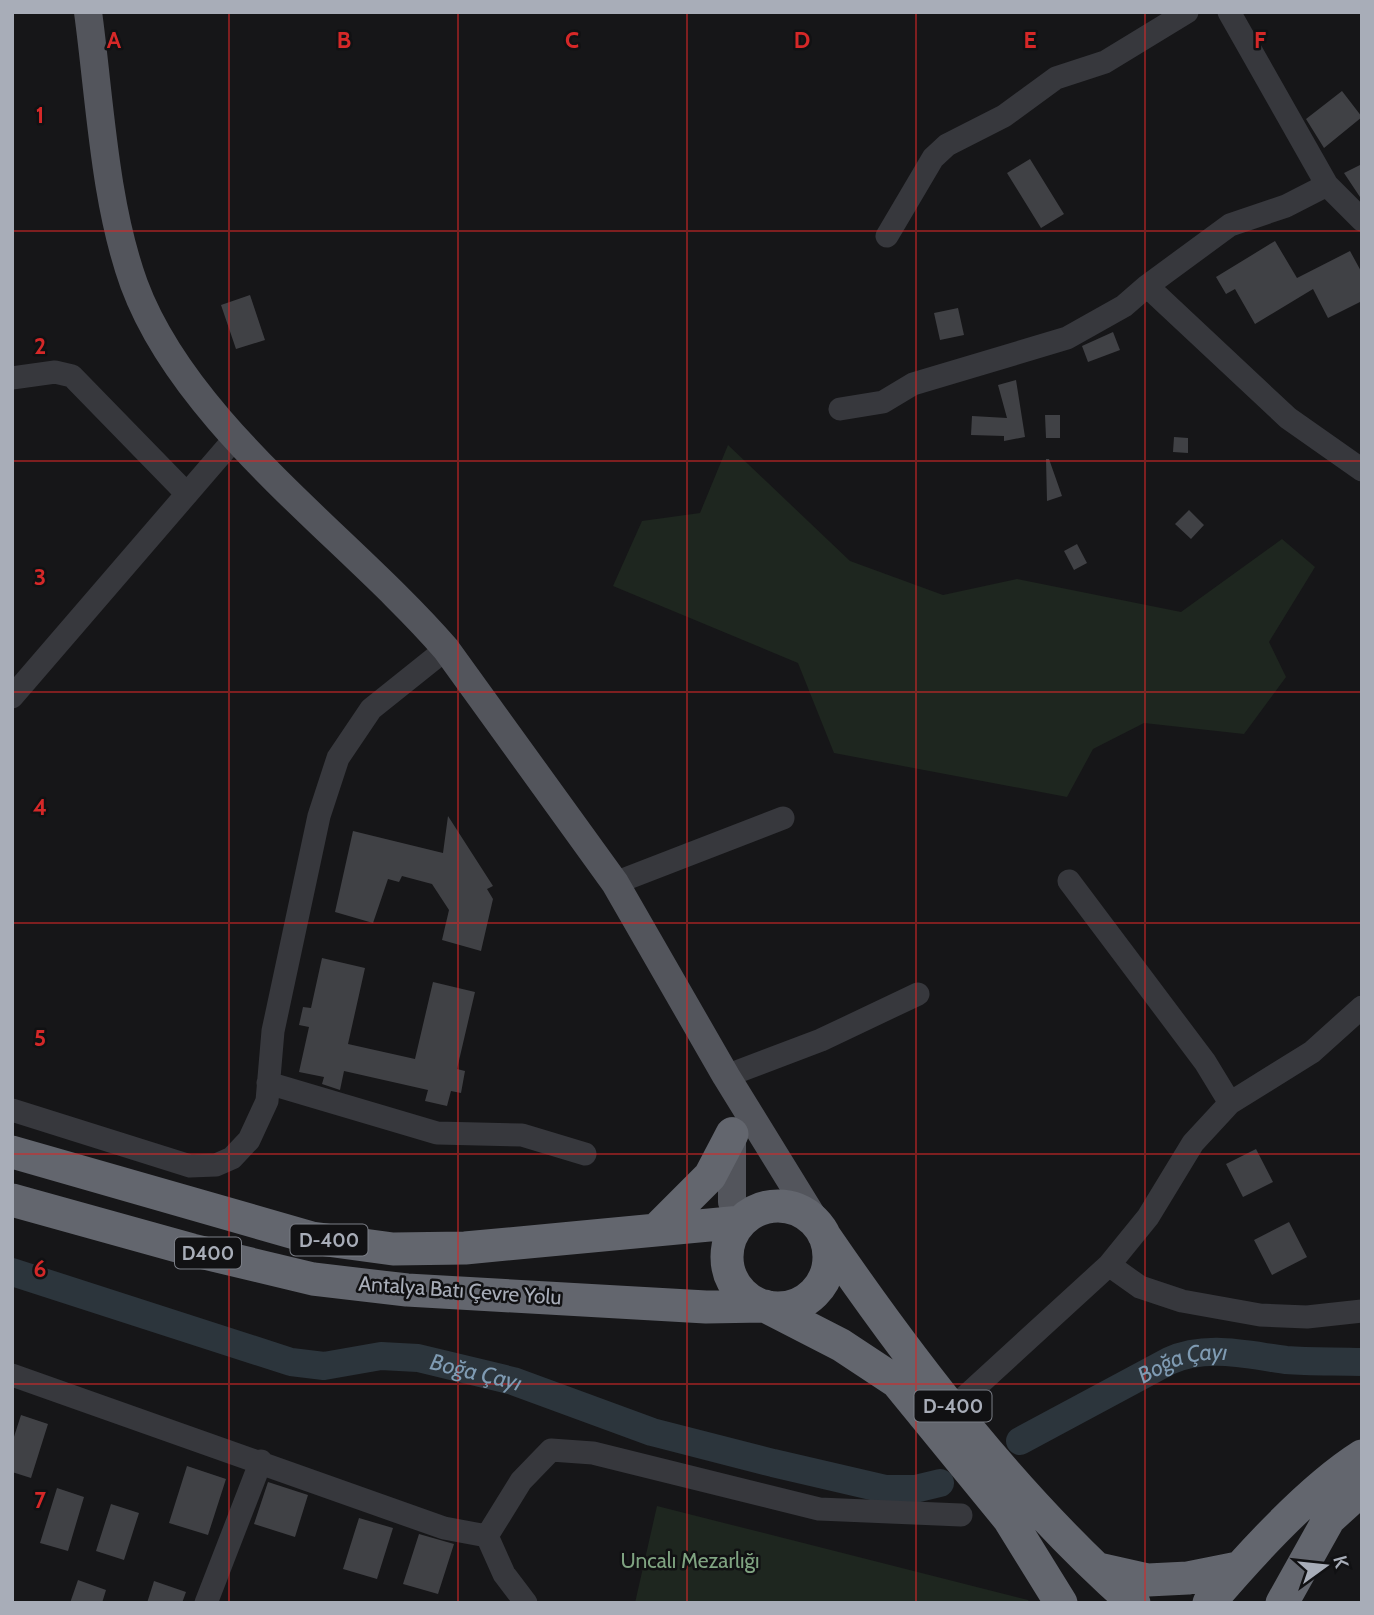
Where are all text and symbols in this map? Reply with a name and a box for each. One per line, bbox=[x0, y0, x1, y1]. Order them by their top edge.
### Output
text: A bbox=[107, 26, 122, 54]
text: B bbox=[337, 26, 351, 54]
text: C bbox=[565, 26, 579, 54]
text: D bbox=[794, 26, 810, 54]
text: E bbox=[1023, 26, 1037, 54]
text: F bbox=[1254, 26, 1266, 54]
text: 1 bbox=[36, 101, 44, 129]
text: 2 bbox=[34, 332, 46, 360]
text: 3 bbox=[34, 563, 46, 591]
text: 4 bbox=[33, 793, 47, 821]
text: 5 bbox=[34, 1024, 46, 1052]
road number: D-400 bbox=[290, 1224, 368, 1256]
road number: D400 bbox=[175, 1238, 241, 1268]
text: 6 bbox=[34, 1255, 46, 1283]
street label: Antalya Batı Çevre Yolu bbox=[358, 1270, 562, 1310]
water label: Boğa Çayı bbox=[1133, 1338, 1228, 1389]
water label: Boğa Çayı bbox=[427, 1347, 526, 1397]
road number: D-400 bbox=[914, 1390, 992, 1422]
text: 7 bbox=[34, 1486, 46, 1514]
north arrow bbox=[1290, 1531, 1360, 1601]
park label: Uncalı Mezarlığı bbox=[621, 1548, 759, 1573]
text: K bbox=[1328, 1553, 1354, 1571]

